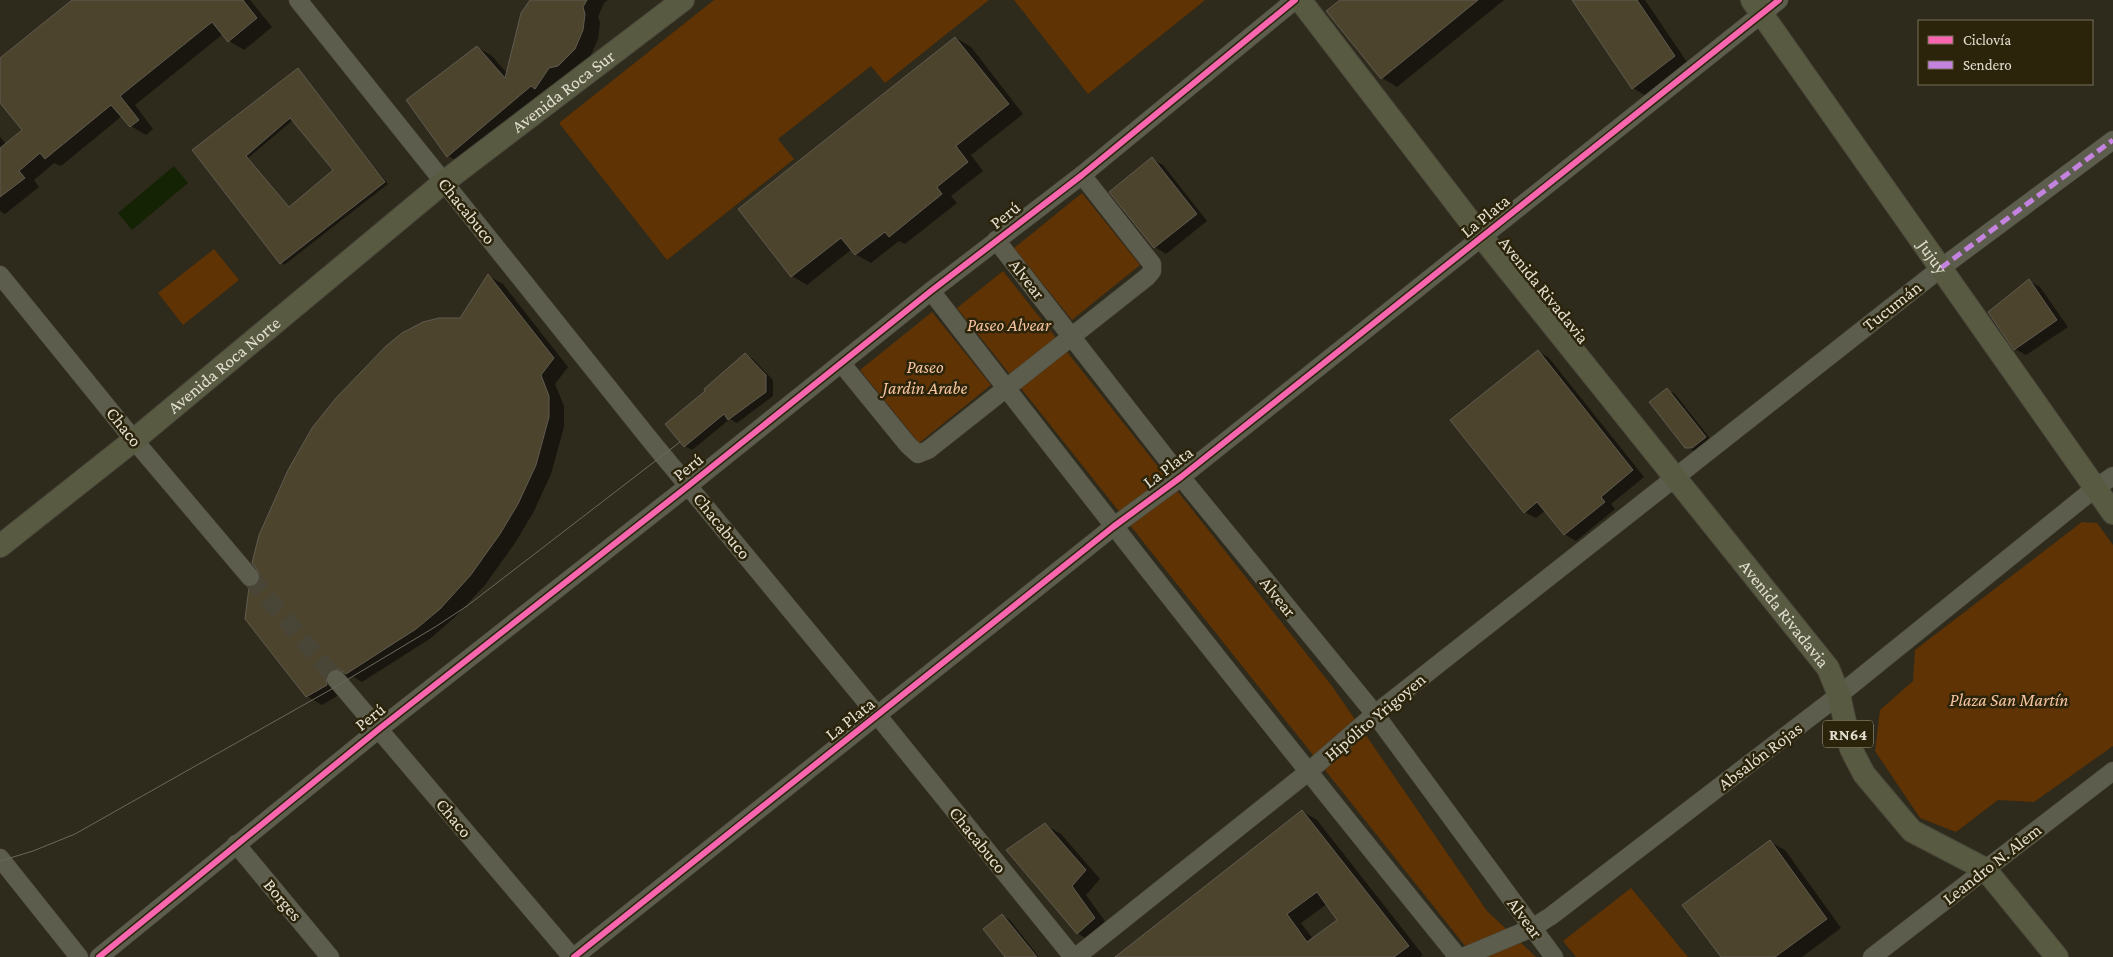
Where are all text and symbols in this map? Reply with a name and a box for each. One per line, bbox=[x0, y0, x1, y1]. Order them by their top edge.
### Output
legend bbox=[1918, 20, 2093, 85]
text: Ciclovía bbox=[1963, 32, 2011, 48]
street label: Avenida Roca Sur bbox=[508, 45, 619, 137]
text: Sendero bbox=[1963, 57, 2012, 73]
street label: Chacabuco bbox=[434, 174, 500, 248]
street label: La Plata bbox=[1457, 190, 1513, 242]
street label: Perú bbox=[986, 197, 1024, 233]
street label: Avenida Rivadavia bbox=[1495, 233, 1593, 347]
street label: Jujuy bbox=[1913, 234, 1952, 278]
street label: Alvear bbox=[1005, 255, 1049, 304]
street label: Tucumán bbox=[1859, 277, 1925, 335]
street label: Avenida Roca Norte bbox=[164, 312, 284, 418]
park label: Paseo Alvear bbox=[967, 315, 1052, 335]
park label: Paseo Jardin Arabe bbox=[880, 357, 968, 398]
street label: Chaco bbox=[102, 403, 146, 451]
street label: La Plata bbox=[1139, 442, 1197, 492]
street label: Perú bbox=[669, 449, 707, 485]
street label: Chacabuco bbox=[689, 489, 755, 563]
street label: Avenida Rivadavia bbox=[1735, 556, 1834, 671]
street label: Alvear bbox=[1256, 573, 1301, 622]
street label: Hipólito Yrigoyen bbox=[1320, 669, 1430, 765]
park label: Plaza San Martín bbox=[1950, 690, 2068, 710]
street label: La Plata bbox=[821, 694, 879, 744]
street label: Perú bbox=[351, 699, 389, 735]
street label: Absalón Rojas bbox=[1714, 718, 1807, 795]
road number: RN64 bbox=[1823, 721, 1873, 748]
street label: Chaco bbox=[432, 794, 476, 842]
street label: Chacabuco bbox=[945, 803, 1011, 877]
street label: Leandro N. Alem bbox=[1939, 819, 2046, 909]
street label: Borges bbox=[260, 875, 306, 925]
street label: Alvear bbox=[1503, 894, 1547, 943]

